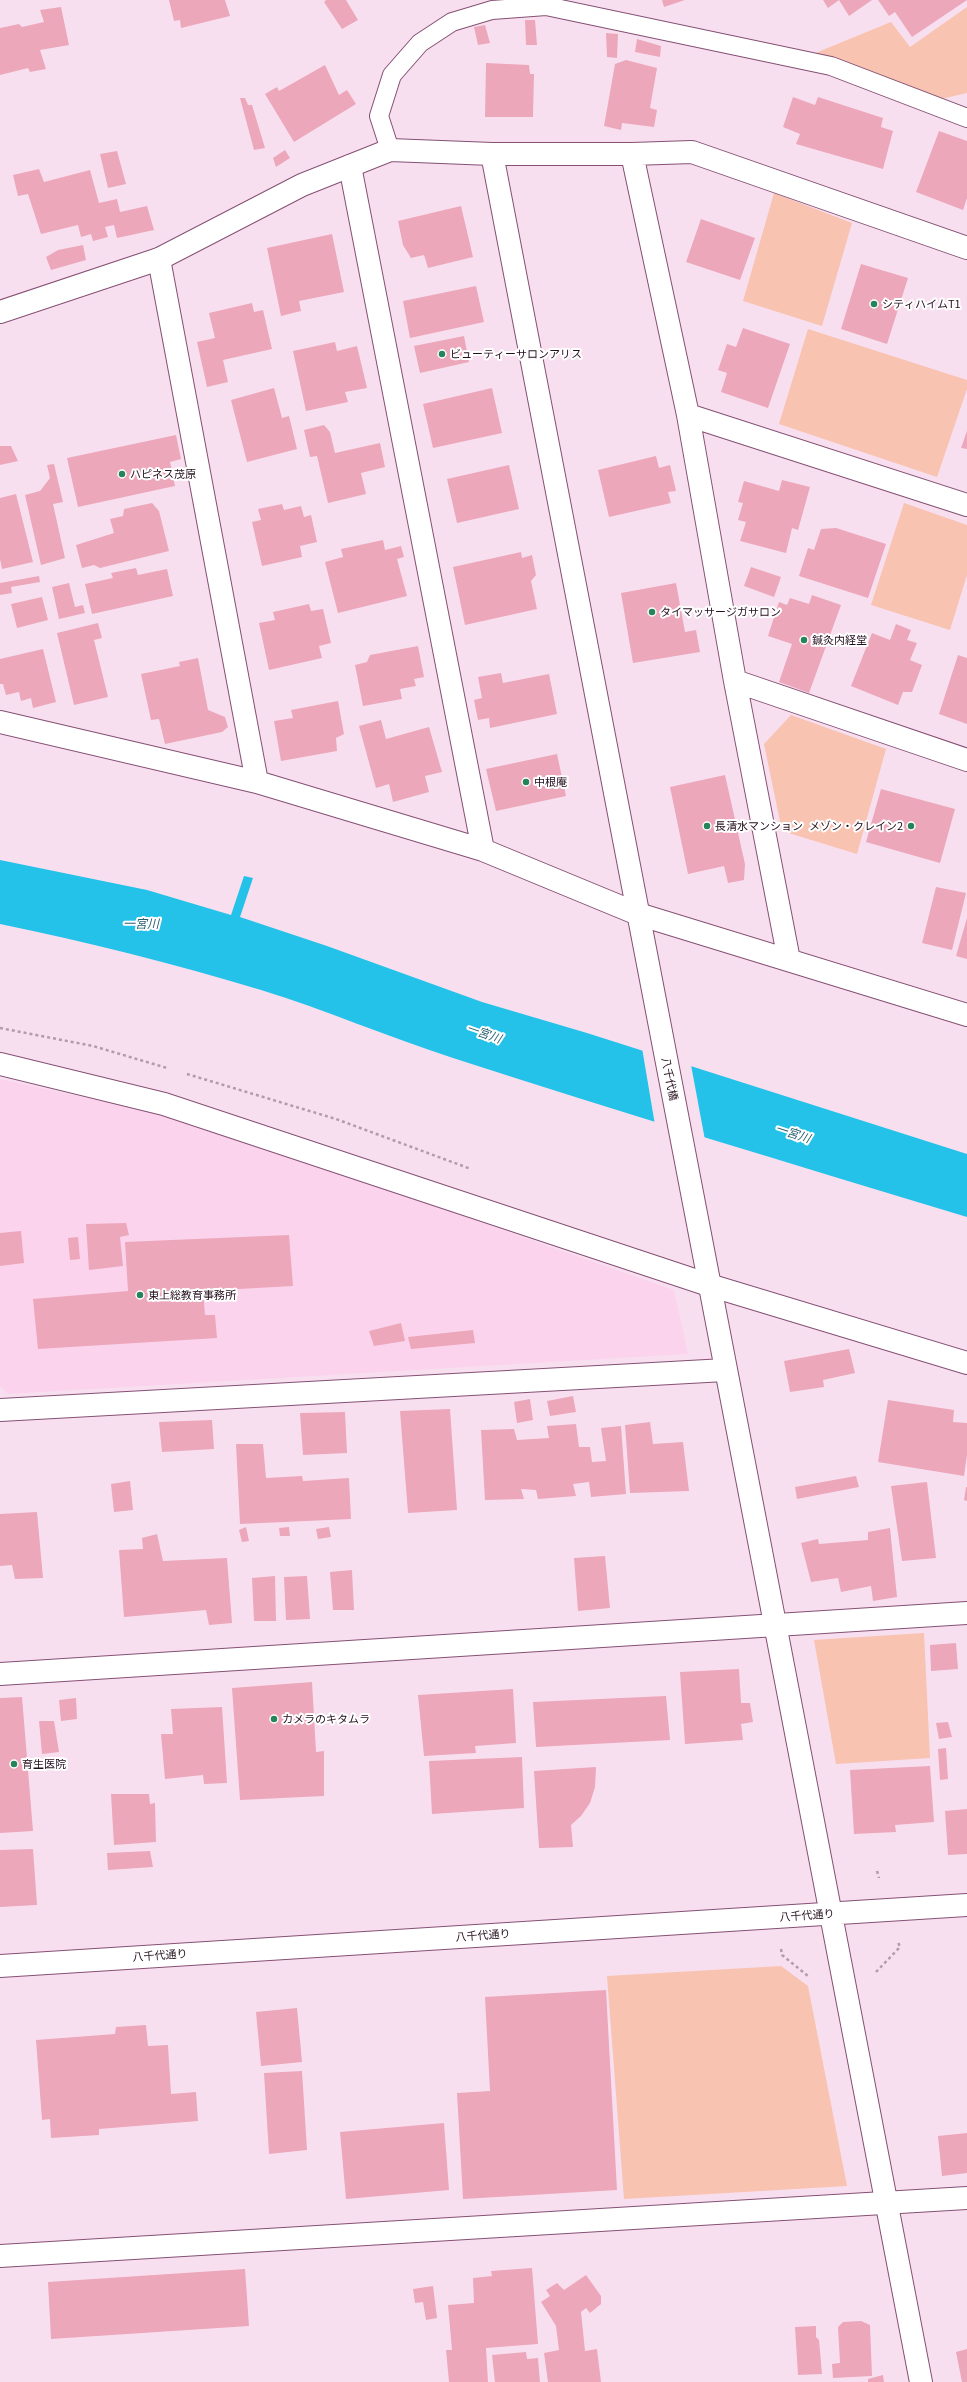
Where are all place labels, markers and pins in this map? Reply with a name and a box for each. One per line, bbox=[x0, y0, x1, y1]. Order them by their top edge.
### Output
place label: シティハイムT1 bbox=[882, 297, 961, 311]
marker: シティハイムT1 bbox=[869, 299, 879, 309]
place label: ビューティーサロンアリス bbox=[450, 347, 582, 361]
marker: ビューティーサロンアリス bbox=[437, 349, 447, 359]
place label: ハピネス茂原 bbox=[130, 467, 196, 481]
marker: ハピネス茂原 bbox=[117, 469, 127, 479]
place label: タイマッサージガサロン bbox=[660, 605, 781, 619]
marker: タイマッサージガサロン bbox=[647, 607, 657, 617]
place label: 鍼灸内経堂 bbox=[812, 633, 867, 647]
marker: 鍼灸内経堂 bbox=[799, 635, 809, 645]
place label: 中根庵 bbox=[534, 775, 567, 789]
marker: 中根庵 bbox=[521, 777, 531, 787]
place label: 長清水マンション bbox=[715, 819, 803, 833]
place label: メゾン・クレイン2 bbox=[809, 819, 903, 833]
marker: 長清水マンション bbox=[702, 821, 712, 831]
marker: メゾン・クレイン2 bbox=[906, 821, 916, 831]
place label: 東上総教育事務所 bbox=[148, 1288, 236, 1302]
marker: 東上総教育事務所 bbox=[135, 1290, 145, 1300]
place label: カメラのキタムラ bbox=[282, 1712, 370, 1726]
marker: カメラのキタムラ bbox=[269, 1714, 279, 1724]
place label: 育生医院 bbox=[22, 1757, 66, 1771]
marker: 育生医院 bbox=[9, 1759, 19, 1769]

